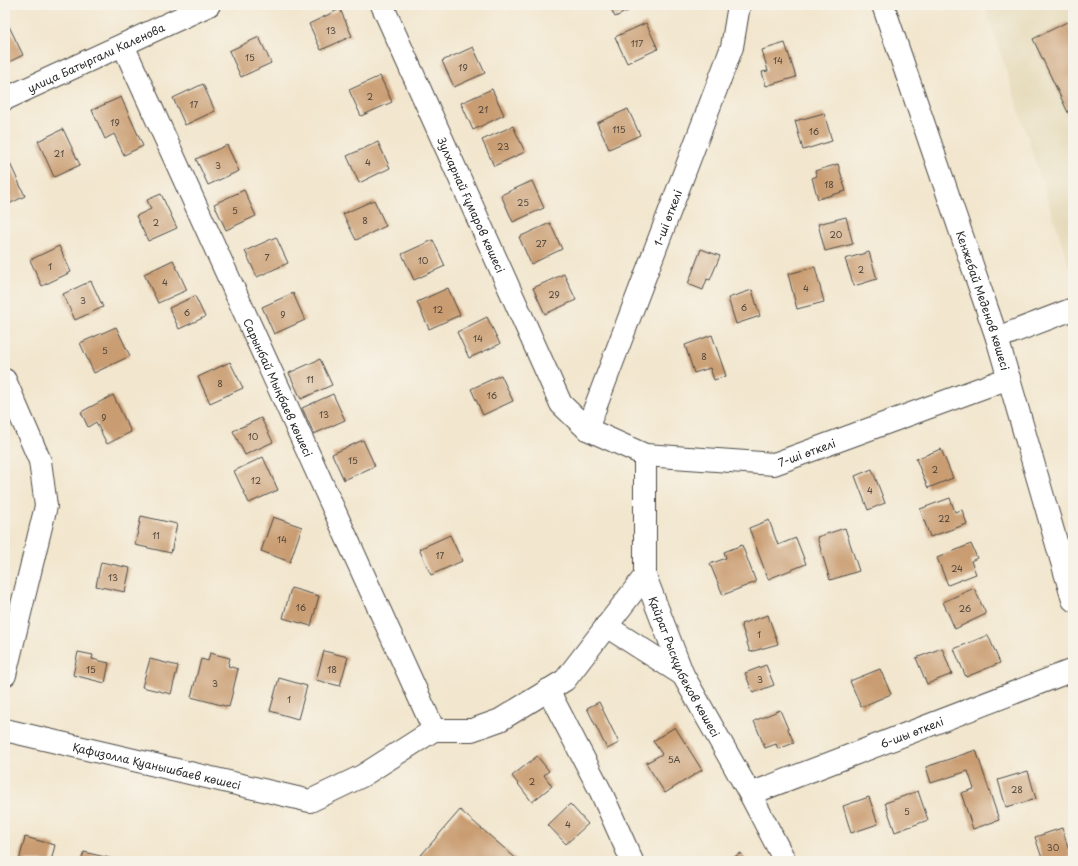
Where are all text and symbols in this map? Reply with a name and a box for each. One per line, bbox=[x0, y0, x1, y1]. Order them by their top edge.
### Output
street label: улица Батыргали Каленова bbox=[24, 18, 167, 96]
house number: 13 bbox=[326, 23, 336, 37]
house number: 117 bbox=[631, 36, 643, 50]
house number: 15 bbox=[245, 50, 255, 64]
house number: 14 bbox=[773, 53, 783, 67]
house number: 19 bbox=[458, 60, 468, 74]
house number: 2 bbox=[367, 89, 373, 103]
house number: 17 bbox=[190, 97, 199, 111]
house number: 21 bbox=[478, 102, 488, 116]
house number: 19 bbox=[110, 115, 120, 129]
house number: 115 bbox=[612, 122, 626, 136]
house number: 16 bbox=[809, 124, 819, 138]
street label: Зулхарнай Ғұмаров көшесі bbox=[434, 134, 510, 275]
house number: 23 bbox=[497, 139, 509, 153]
house number: 21 bbox=[54, 146, 64, 160]
house number: 4 bbox=[365, 155, 371, 169]
house number: 3 bbox=[215, 158, 221, 172]
house number: 18 bbox=[824, 177, 834, 191]
street label: 1-ші өткелі bbox=[649, 187, 686, 248]
house number: 25 bbox=[517, 195, 529, 209]
house number: 5 bbox=[232, 203, 238, 217]
house number: 8 bbox=[362, 213, 368, 227]
house number: 2 bbox=[153, 215, 159, 229]
house number: 20 bbox=[830, 227, 843, 241]
street label: Кенжебай Меденов көшесі bbox=[952, 228, 1014, 372]
house number: 27 bbox=[535, 236, 547, 250]
house number: 7 bbox=[264, 250, 270, 264]
house number: 10 bbox=[418, 253, 429, 267]
house number: 1 bbox=[48, 259, 52, 273]
house number: 2 bbox=[858, 262, 864, 276]
house number: 4 bbox=[162, 275, 168, 289]
house number: 4 bbox=[803, 281, 809, 295]
house number: 29 bbox=[548, 287, 560, 301]
house number: 3 bbox=[80, 293, 86, 307]
house number: 6 bbox=[741, 300, 747, 314]
house number: 12 bbox=[433, 302, 443, 316]
house number: 6 bbox=[184, 305, 190, 319]
house number: 9 bbox=[280, 307, 286, 321]
street label: Сарынбай Мыңбаев көшесі bbox=[240, 315, 317, 459]
house number: 14 bbox=[473, 331, 483, 345]
house number: 5 bbox=[102, 343, 108, 357]
house number: 8 bbox=[701, 349, 707, 363]
house number: 11 bbox=[306, 372, 314, 386]
house number: 8 bbox=[217, 376, 223, 390]
house number: 16 bbox=[487, 388, 497, 402]
house number: 13 bbox=[319, 407, 329, 421]
house number: 9 bbox=[101, 410, 107, 424]
house number: 10 bbox=[248, 429, 259, 443]
street label: 7-ші өткелі bbox=[775, 434, 838, 470]
house number: 15 bbox=[348, 453, 358, 467]
house number: 2 bbox=[932, 462, 938, 476]
house number: 12 bbox=[251, 473, 261, 487]
house number: 4 bbox=[867, 483, 873, 497]
house number: 22 bbox=[938, 511, 950, 525]
house number: 11 bbox=[152, 528, 160, 542]
house number: 14 bbox=[277, 532, 287, 546]
house number: 17 bbox=[436, 548, 445, 562]
house number: 24 bbox=[951, 561, 963, 575]
house number: 13 bbox=[108, 570, 118, 584]
street label: Қайрат Рысқұлбеков көшесі bbox=[645, 594, 725, 740]
house number: 16 bbox=[296, 600, 306, 614]
house number: 26 bbox=[959, 601, 971, 615]
house number: 1 bbox=[757, 627, 761, 641]
house number: 15 bbox=[86, 662, 96, 676]
house number: 18 bbox=[327, 662, 337, 676]
house number: 3 bbox=[757, 672, 763, 686]
house number: 3 bbox=[212, 676, 218, 690]
house number: 1 bbox=[287, 692, 291, 706]
street label: 6-шы өткелі bbox=[877, 712, 946, 752]
street label: Қафизолла Қуанышбаев көшесi bbox=[71, 738, 243, 793]
house number: 5А bbox=[668, 752, 680, 766]
house number: 2 bbox=[529, 774, 535, 788]
house number: 28 bbox=[1011, 782, 1023, 796]
house number: 5 bbox=[904, 804, 910, 818]
house number: 4 bbox=[565, 817, 571, 831]
house number: 30 bbox=[1047, 840, 1060, 854]

